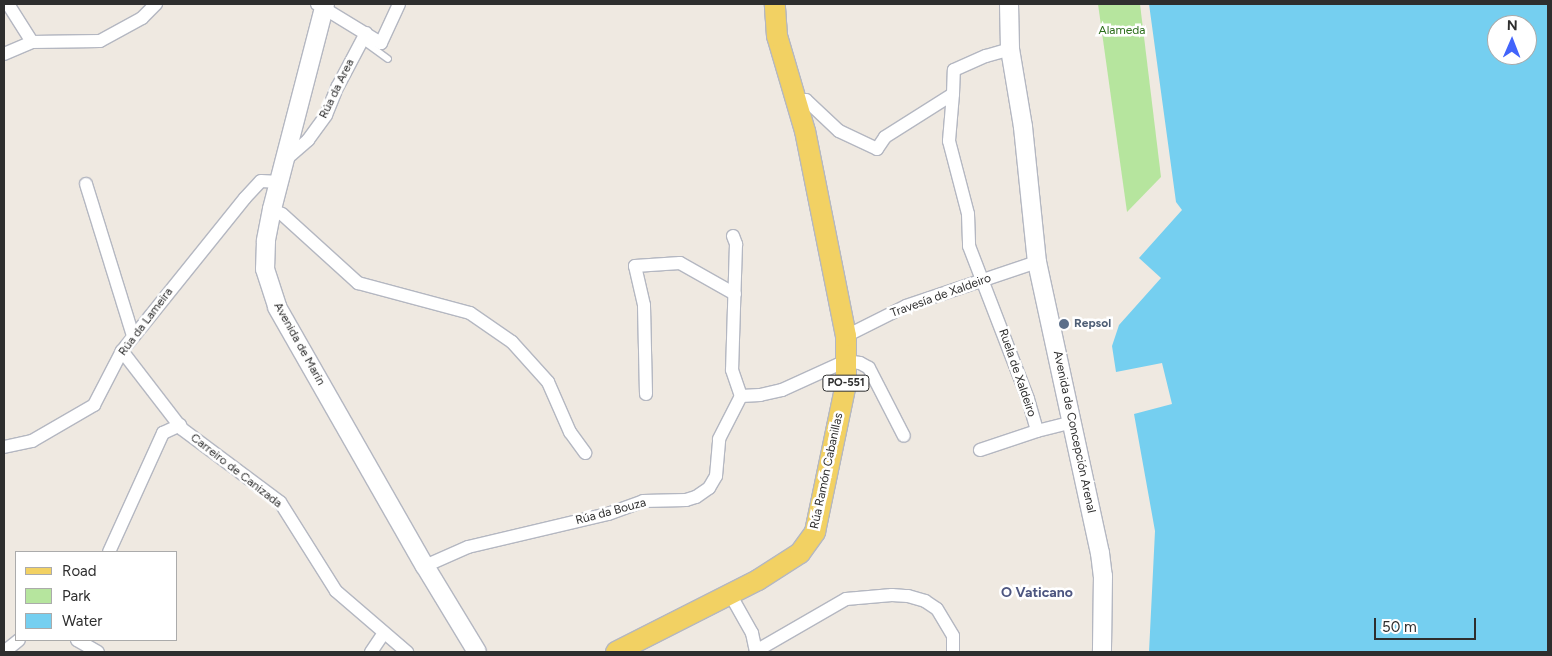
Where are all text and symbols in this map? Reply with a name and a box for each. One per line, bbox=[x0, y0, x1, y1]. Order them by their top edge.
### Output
north arrow bbox=[1487, 15, 1537, 65]
text: N bbox=[1507, 17, 1518, 34]
park label: Alameda bbox=[1099, 24, 1145, 38]
street label: Rúa da Area bbox=[316, 57, 358, 121]
street label: Travesía de Xaldeiro bbox=[889, 271, 993, 321]
street label: Rúa da Lameira bbox=[116, 285, 176, 359]
street label: Avenida de Marín bbox=[270, 300, 328, 388]
place label: Repsol bbox=[1074, 317, 1111, 331]
marker: Repsol bbox=[1058, 318, 1070, 330]
street label: Ruela de Xaldeiro bbox=[995, 327, 1039, 419]
street label: Avenida de Concepción Arenal bbox=[1050, 350, 1098, 514]
road number: PO-551 bbox=[822, 374, 870, 392]
street label: Rúa Ramón Cabanillas bbox=[808, 412, 846, 530]
street label: Carreiro de Canizada bbox=[187, 431, 285, 511]
street label: Rúa da Bouza bbox=[574, 496, 648, 528]
legend bbox=[15, 551, 178, 641]
text: Road bbox=[62, 562, 97, 580]
district label: O Vaticano bbox=[1001, 585, 1073, 601]
text: Park bbox=[62, 587, 91, 605]
scale bar bbox=[1377, 608, 1480, 640]
text: Water bbox=[62, 612, 102, 630]
text: 50 m bbox=[1382, 618, 1417, 636]

